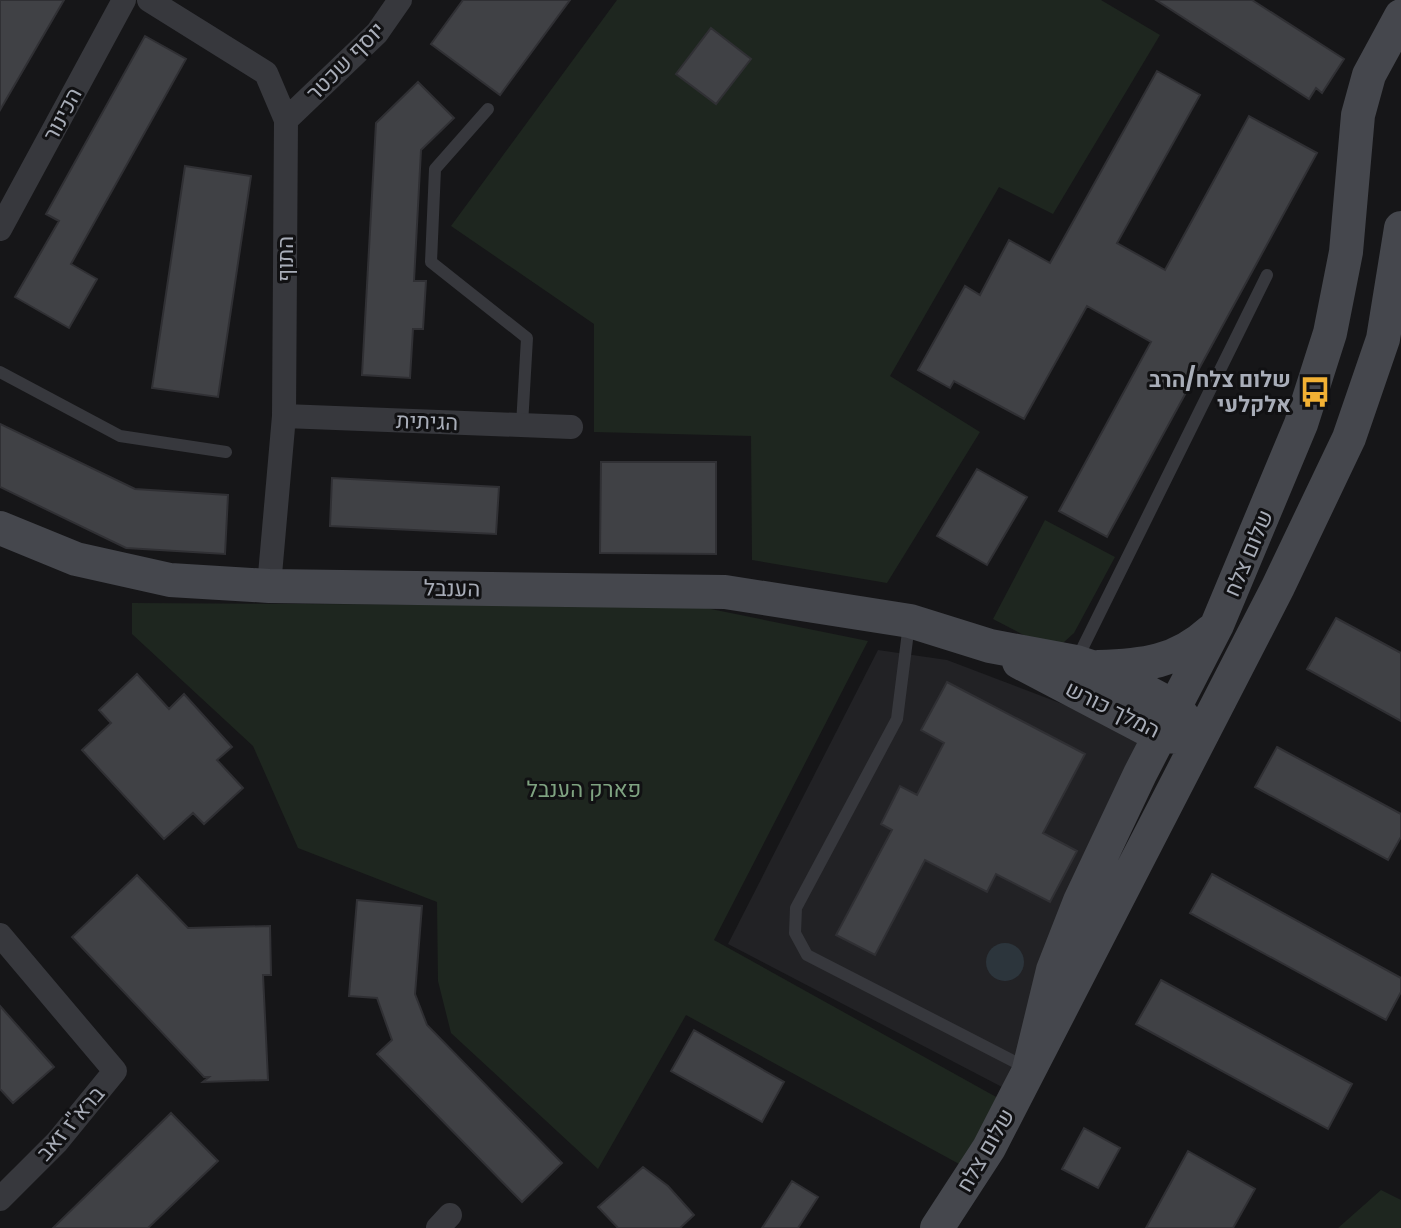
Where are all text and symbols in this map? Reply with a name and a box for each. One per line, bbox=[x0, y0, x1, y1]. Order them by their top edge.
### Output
street label: יוסף שכטר bbox=[299, 15, 392, 108]
street label: הכינור bbox=[35, 82, 89, 147]
street label: התוף bbox=[270, 236, 301, 282]
place label: שלום צלח/הרב אלקלעי bbox=[1149, 364, 1291, 420]
bus stop icon: שלום צלח/הרב אלקלעי bbox=[1298, 375, 1332, 409]
street label: הגיתית bbox=[395, 405, 459, 438]
street label: שלום צלח bbox=[1216, 505, 1281, 601]
street label: הענבל bbox=[423, 573, 481, 604]
street label: המלך כורש bbox=[1060, 673, 1165, 746]
park label: פארק הענבל bbox=[527, 774, 641, 805]
street label: ברא"ז זאב bbox=[29, 1079, 112, 1167]
street label: שלום צלח bbox=[949, 1103, 1022, 1198]

